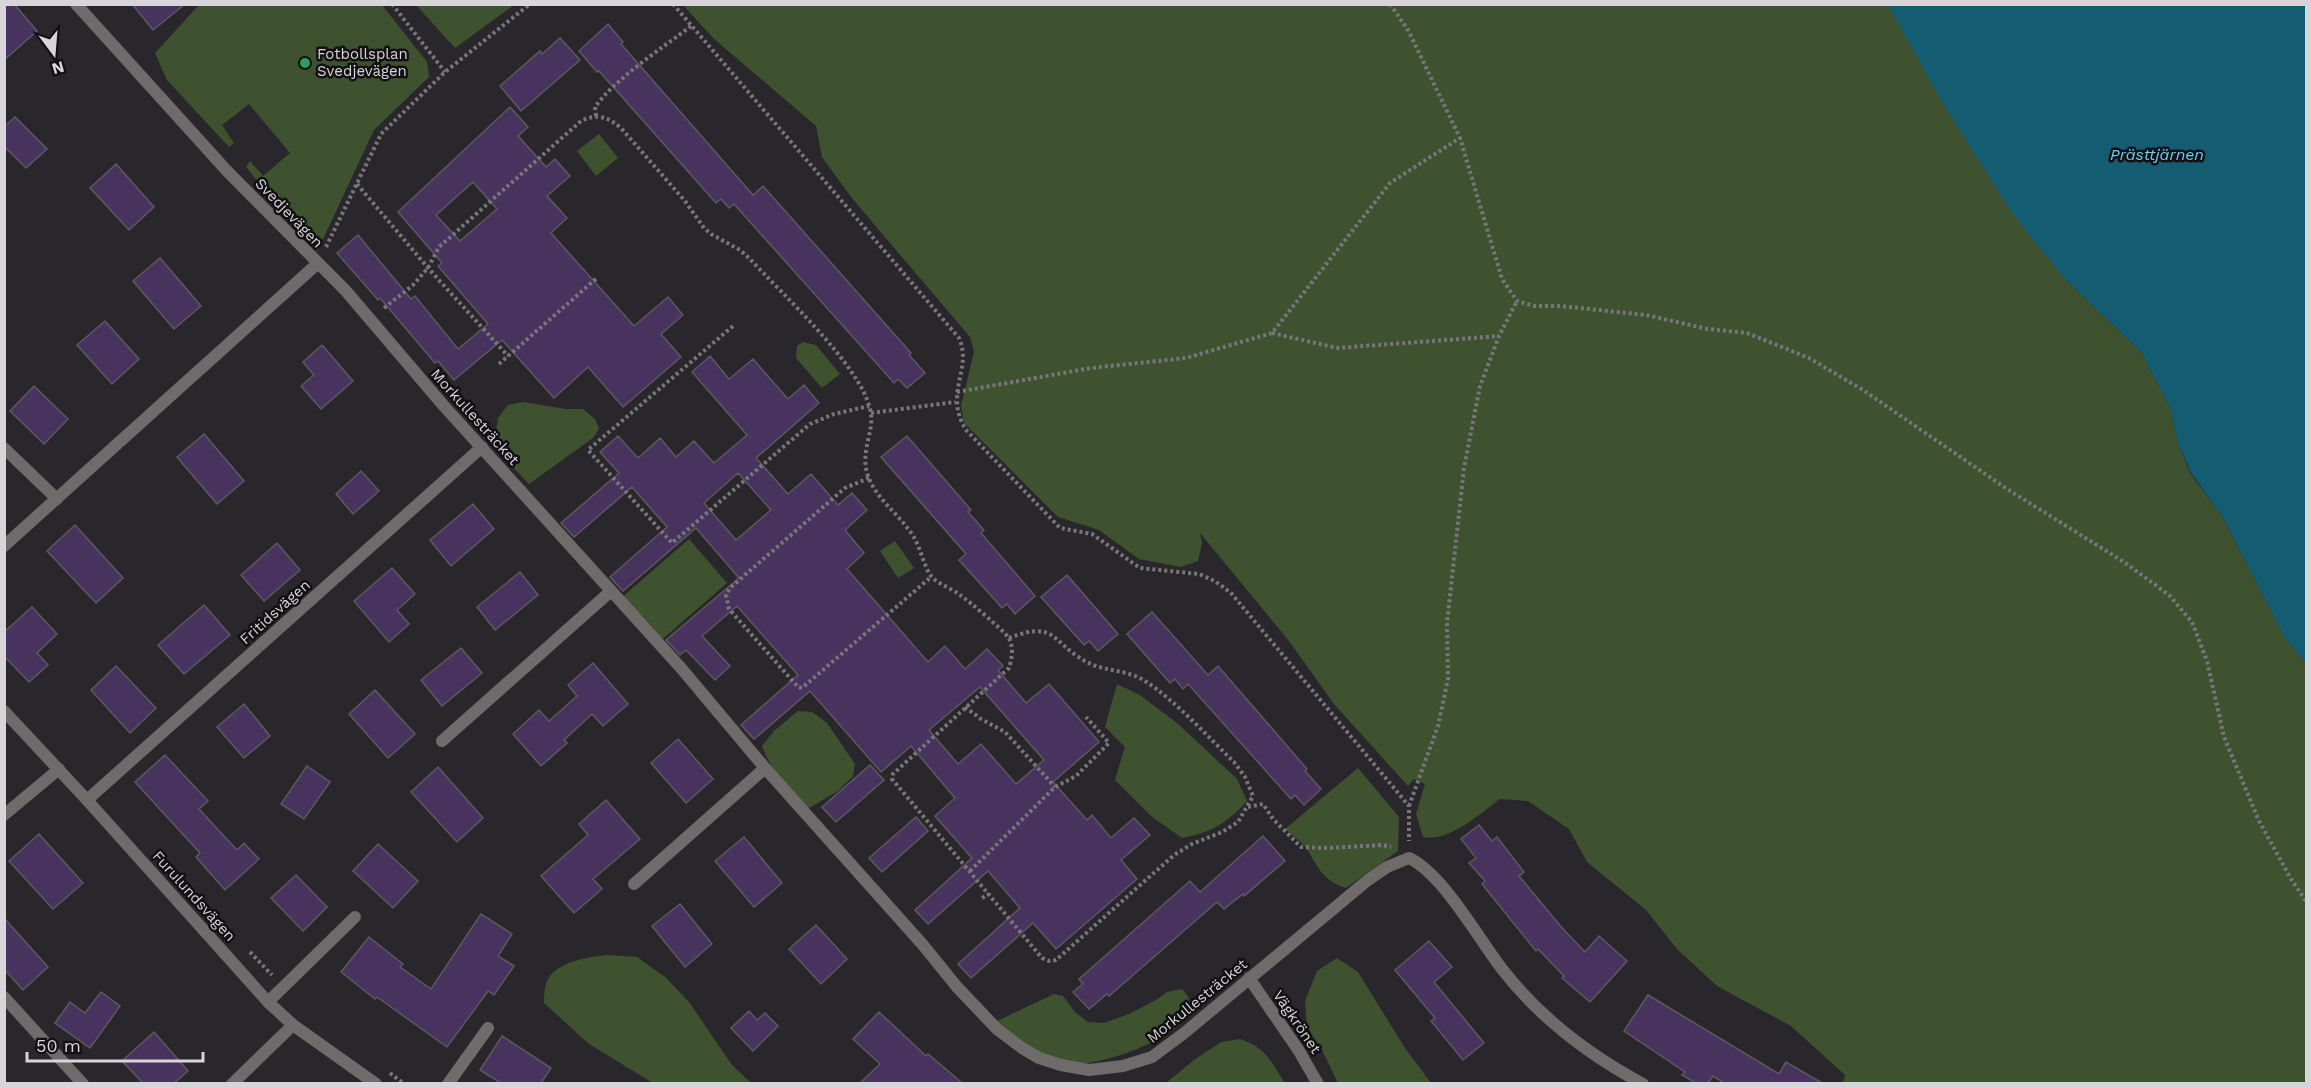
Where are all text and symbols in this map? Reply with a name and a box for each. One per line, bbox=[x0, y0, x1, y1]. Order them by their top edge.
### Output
north arrow bbox=[24, 24, 84, 84]
place label: Fotbollsplan Svedjevägen bbox=[317, 45, 408, 80]
marker: Fotbollsplan Svedjevägen bbox=[298, 56, 312, 70]
text: N bbox=[50, 57, 66, 79]
water label: Prästtjärnen bbox=[2110, 145, 2204, 164]
street label: Svedjevägen bbox=[251, 174, 327, 252]
street label: Morkullesträcket bbox=[427, 365, 523, 469]
street label: Fritidsvägen bbox=[236, 576, 314, 648]
street label: Furulundsvägen bbox=[149, 847, 239, 945]
street label: Morkullesträcket bbox=[1143, 955, 1251, 1047]
street label: Vägkrönet bbox=[1269, 987, 1325, 1058]
scale bar bbox=[27, 1025, 202, 1063]
text: 50 m bbox=[36, 1035, 81, 1056]

